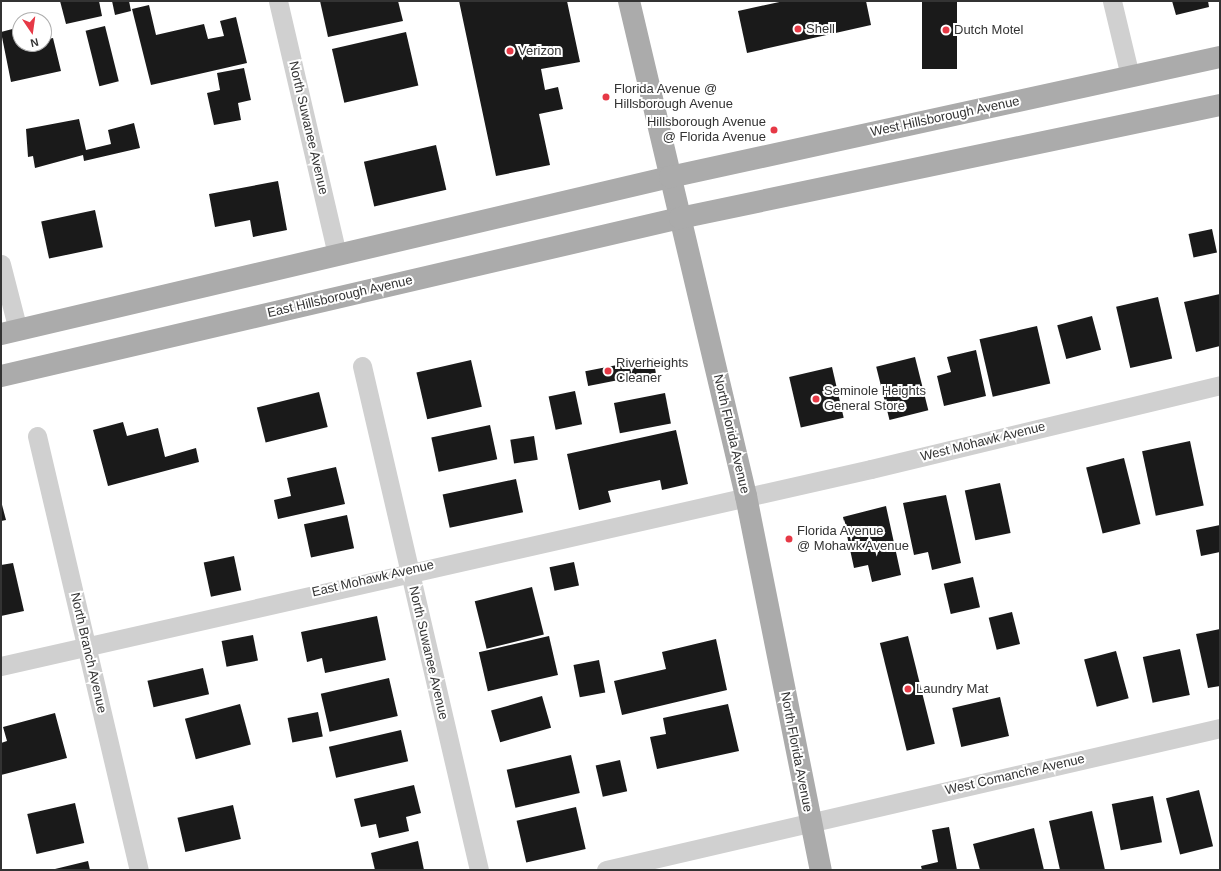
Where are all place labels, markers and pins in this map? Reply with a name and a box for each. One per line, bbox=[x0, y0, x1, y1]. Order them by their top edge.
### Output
place label: Shell bbox=[806, 21, 835, 37]
place label: Dutch Motel bbox=[954, 22, 1023, 38]
marker: Shell bbox=[793, 24, 803, 34]
marker: Dutch Motel bbox=[941, 25, 951, 35]
place label: Verizon bbox=[518, 43, 561, 59]
marker: Verizon bbox=[505, 46, 515, 56]
place label: Florida Avenue @ Hillsborough Avenue bbox=[614, 82, 734, 113]
marker: Florida Avenue @ Hillsborough Avenue bbox=[601, 92, 611, 102]
place label: Hillsborough Avenue @ Florida Avenue bbox=[646, 115, 766, 146]
marker: Hillsborough Avenue @ Florida Avenue bbox=[769, 125, 779, 135]
place label: Riverheights Cleaner bbox=[616, 356, 688, 387]
marker: Riverheights Cleaner bbox=[603, 366, 613, 376]
place label: Seminole Heights General Store bbox=[824, 384, 926, 415]
marker: Seminole Heights General Store bbox=[811, 394, 821, 404]
place label: Florida Avenue @ Mohawk Avenue bbox=[797, 524, 910, 555]
marker: Florida Avenue @ Mohawk Avenue bbox=[784, 534, 794, 544]
place label: Laundry Mat bbox=[916, 681, 988, 697]
marker: Laundry Mat bbox=[903, 684, 913, 694]

